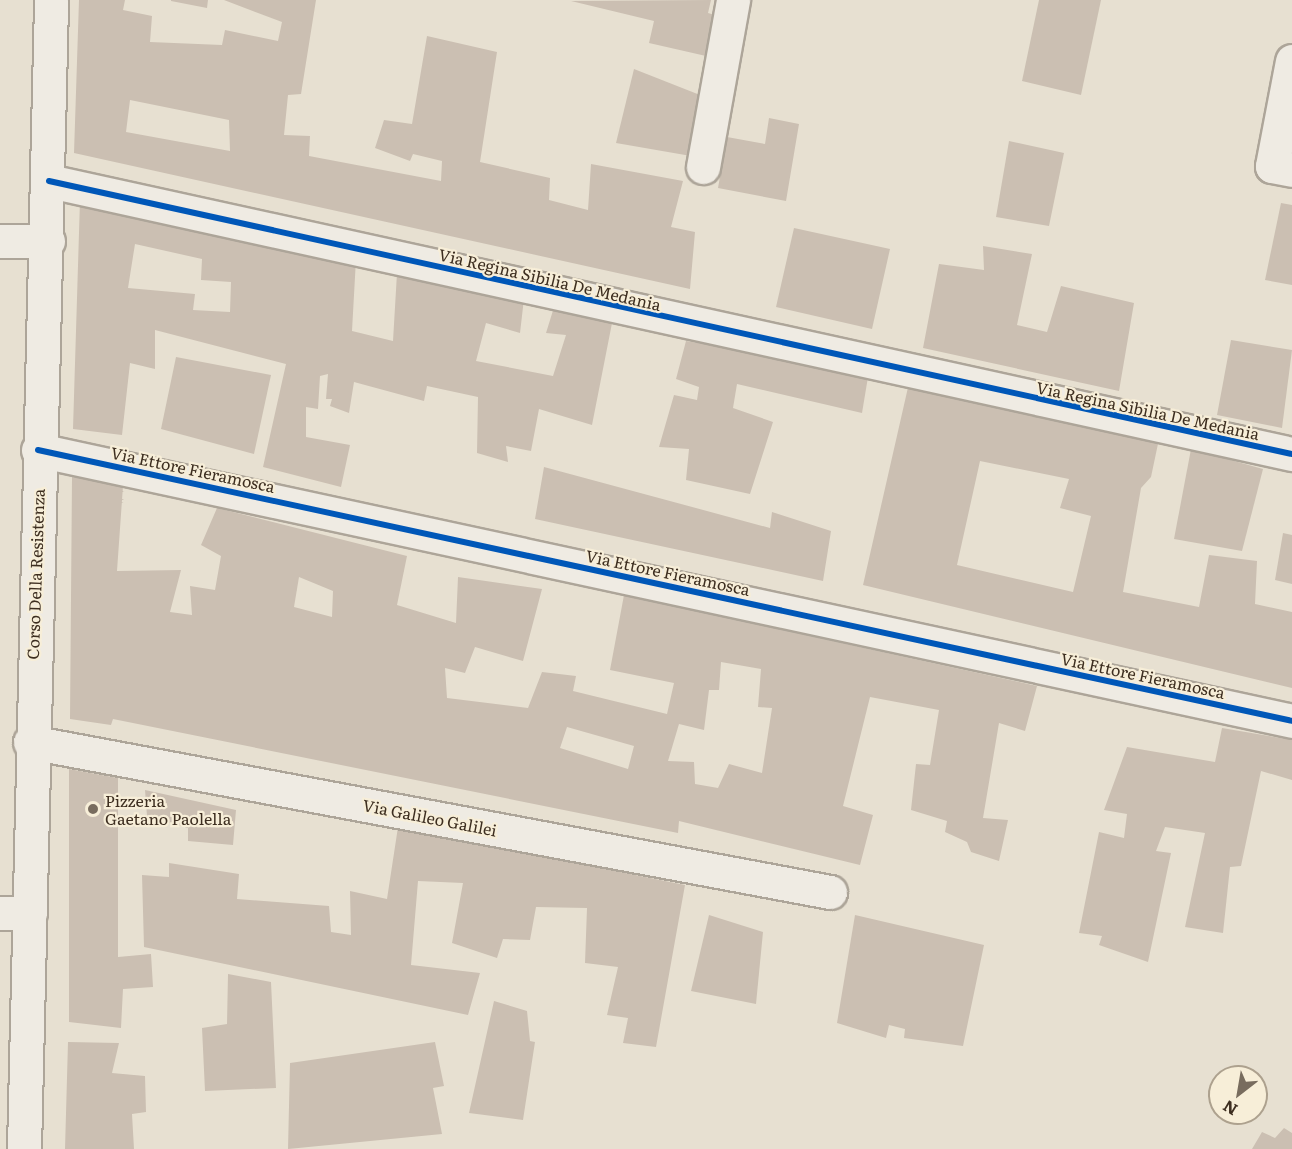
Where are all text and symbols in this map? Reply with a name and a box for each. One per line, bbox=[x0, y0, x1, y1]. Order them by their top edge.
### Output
street label: Via Regina Sibilia De Medania bbox=[437, 244, 663, 314]
street label: Via Regina Sibilia De Medania bbox=[1035, 377, 1261, 443]
street label: Via Ettore Fieramosca bbox=[109, 442, 277, 496]
street label: Corso Della Resistenza bbox=[22, 488, 48, 660]
street label: Via Ettore Fieramosca bbox=[584, 545, 752, 599]
street label: Via Ettore Fieramosca bbox=[1059, 648, 1227, 702]
place label: Pizzeria Gaetano Paolella bbox=[105, 790, 231, 828]
street label: Via Galileo Galilei bbox=[361, 795, 499, 839]
marker: Pizzeria Gaetano Paolella bbox=[86, 802, 100, 816]
north arrow bbox=[1208, 1065, 1268, 1125]
text: N bbox=[1218, 1095, 1242, 1122]

